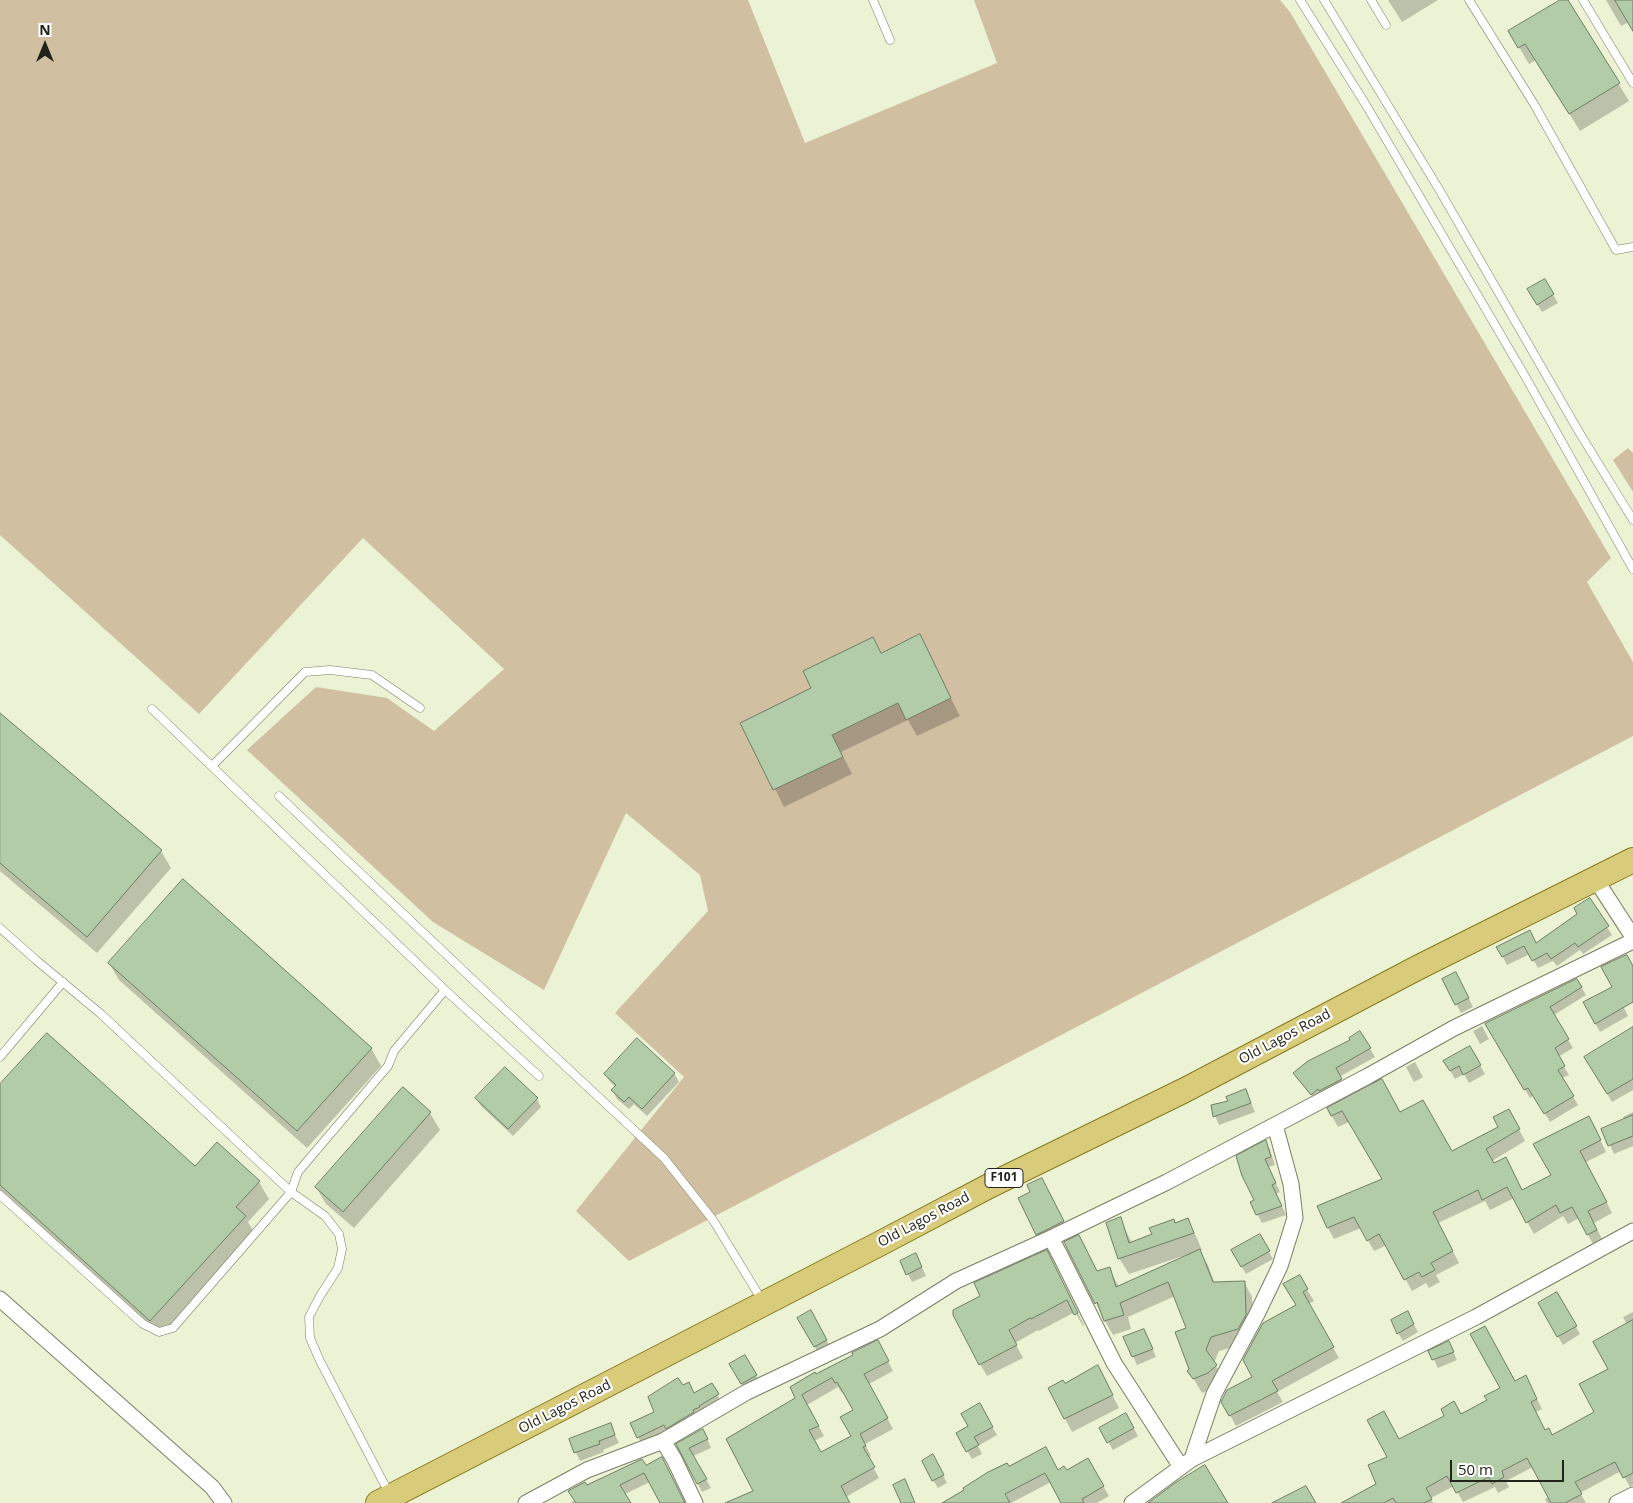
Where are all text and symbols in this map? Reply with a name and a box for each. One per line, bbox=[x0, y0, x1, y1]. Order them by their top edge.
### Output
north arrow bbox=[20, 20, 70, 70]
text: N bbox=[39, 20, 51, 39]
street label: Old Lagos Road bbox=[1236, 1006, 1334, 1068]
road number: F101 bbox=[985, 1168, 1023, 1188]
street label: Old Lagos Road bbox=[875, 1189, 973, 1251]
street label: Old Lagos Road bbox=[516, 1376, 614, 1438]
scale bar bbox=[1453, 1450, 1567, 1482]
text: 50 m bbox=[1458, 1459, 1493, 1479]

